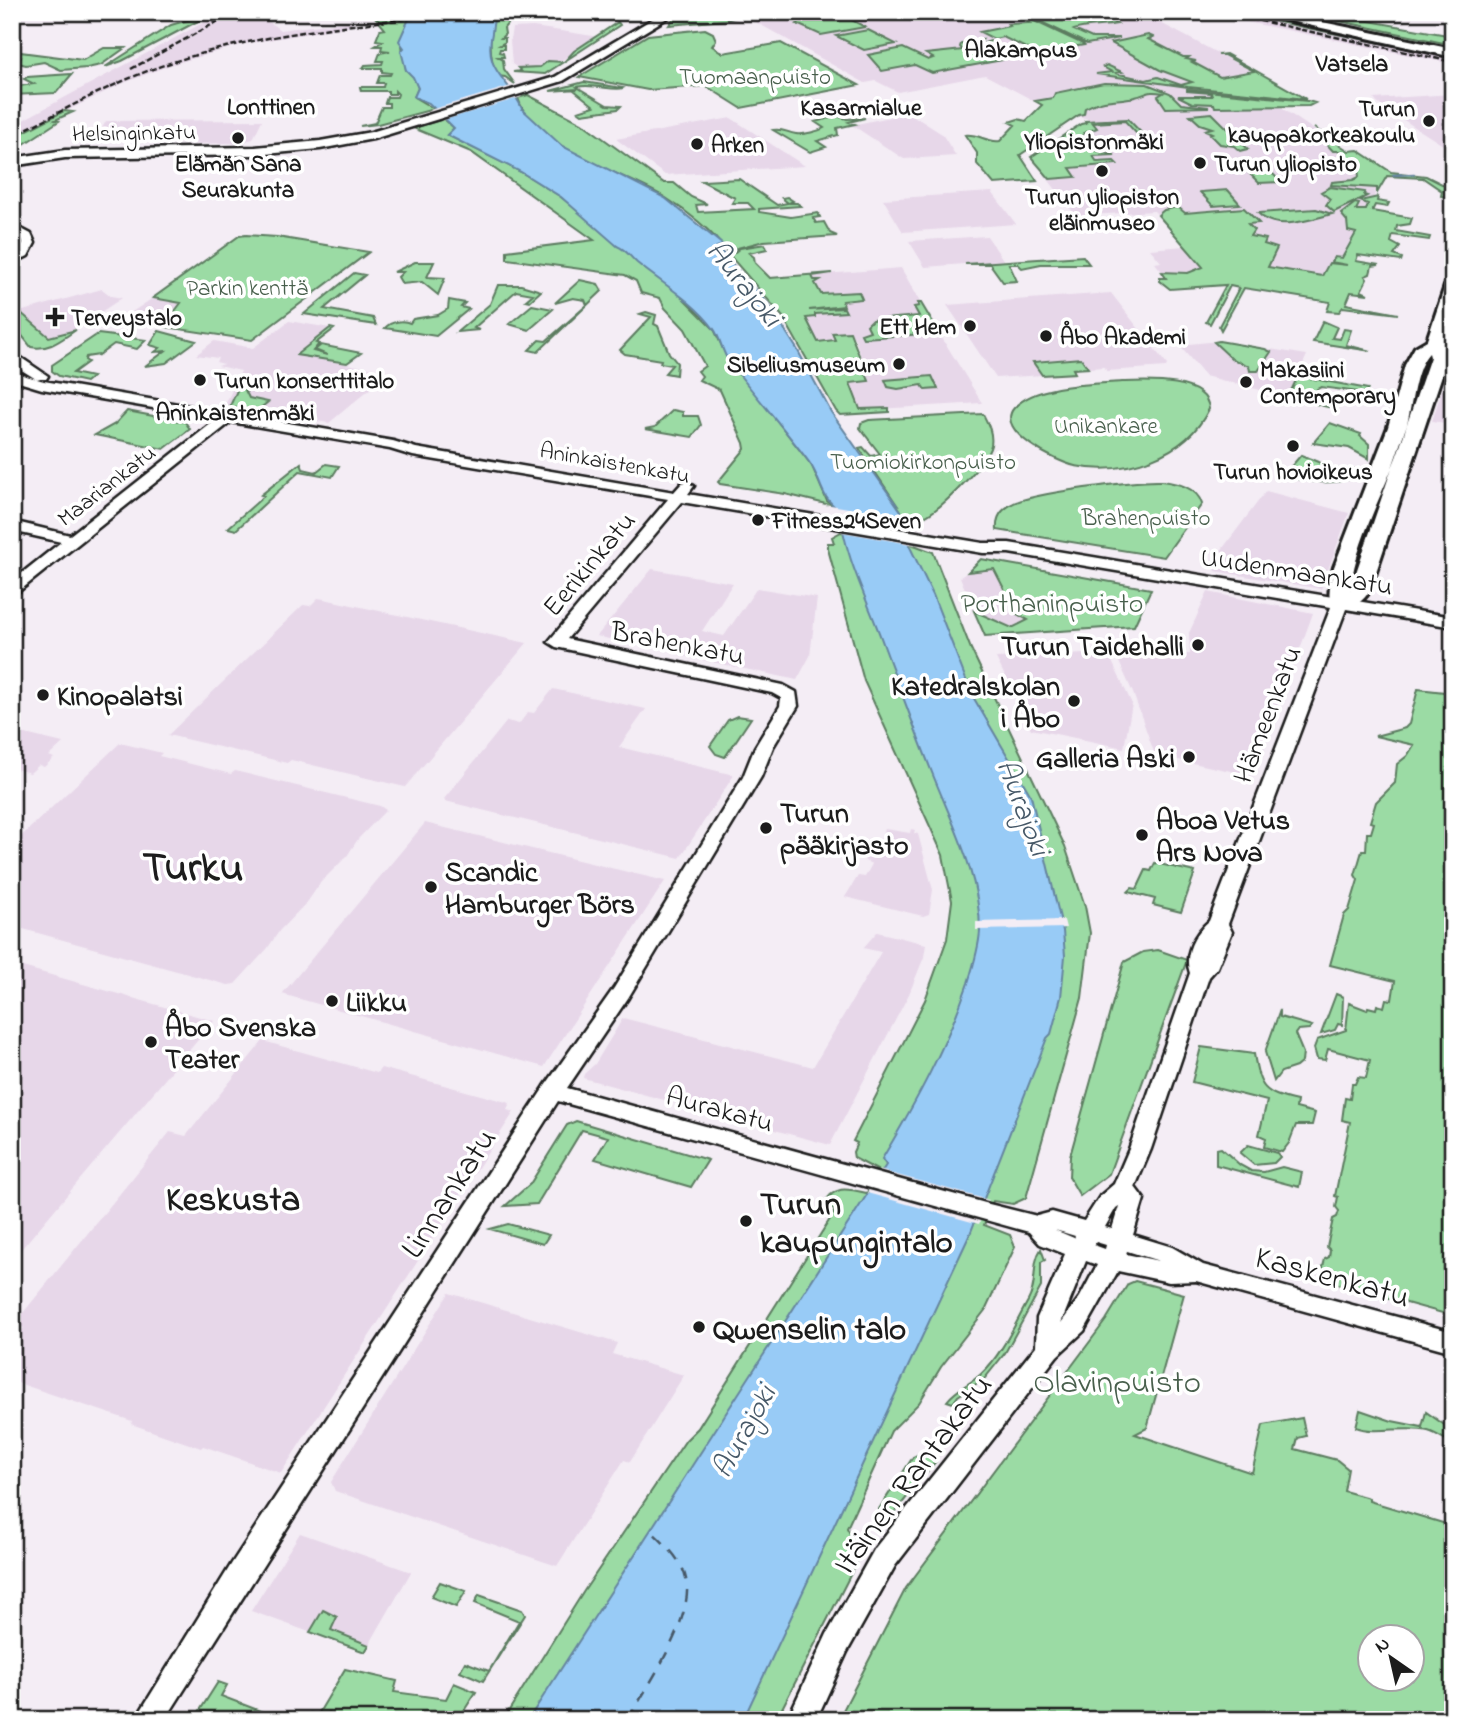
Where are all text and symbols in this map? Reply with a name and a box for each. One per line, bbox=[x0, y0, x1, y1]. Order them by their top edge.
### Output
district label: Alakampus bbox=[965, 34, 1077, 69]
district label: Vatsela bbox=[1315, 48, 1388, 83]
park label: Tuomaanpuisto bbox=[679, 62, 831, 95]
district label: Lonttinen bbox=[227, 91, 315, 126]
district label: Kasarmialue bbox=[800, 92, 923, 127]
place label: Turun kauppakorkeakoulu bbox=[1228, 94, 1415, 153]
marker: Turun kauppakorkeakoulu bbox=[1421, 113, 1437, 129]
street label: Helsinginkatu bbox=[72, 117, 196, 153]
district label: Yliopistonmäki bbox=[1023, 126, 1164, 161]
marker: Elämän Sana Seurakunta bbox=[230, 130, 246, 146]
place label: Arken bbox=[711, 130, 764, 163]
marker: Arken bbox=[689, 136, 705, 152]
place label: Elämän Sana Seurakunta bbox=[175, 149, 301, 208]
place label: Turun yliopisto bbox=[1214, 149, 1357, 184]
marker: Turun yliopisto bbox=[1192, 155, 1208, 171]
marker: Turun yliopiston eläinmuseo bbox=[1094, 163, 1110, 179]
place label: Turun yliopiston eläinmuseo bbox=[1025, 182, 1179, 241]
water label: Aurajoki bbox=[694, 232, 793, 340]
park label: Parkin kenttä bbox=[186, 273, 308, 306]
place label: Terveystalo bbox=[71, 303, 182, 338]
marker: Terveystalo bbox=[45, 307, 65, 327]
place label: Ett Hem bbox=[879, 312, 956, 345]
marker: Ett Hem bbox=[962, 318, 978, 334]
place label: Åbo Akademi bbox=[1060, 320, 1186, 355]
marker: Åbo Akademi bbox=[1038, 328, 1054, 344]
place label: Sibeliusmuseum bbox=[727, 350, 885, 383]
place label: Makasiini Contemporary bbox=[1260, 355, 1396, 416]
marker: Sibeliusmuseum bbox=[891, 356, 907, 372]
place label: Turun konserttitalo bbox=[214, 366, 394, 399]
marker: Turun konserttitalo bbox=[192, 372, 208, 388]
marker: Makasiini Contemporary bbox=[1238, 374, 1254, 390]
district label: Aninkaistenmäki bbox=[155, 397, 315, 432]
park label: Unikankare bbox=[1054, 411, 1159, 444]
street label: Aninkaistenkatu bbox=[537, 435, 692, 494]
street label: Maariankatu bbox=[51, 438, 164, 536]
marker: Turun hovioikeus bbox=[1285, 438, 1301, 454]
park label: Tuomiokirkonpuisto bbox=[830, 447, 1016, 480]
place label: Turun hovioikeus bbox=[1213, 457, 1373, 490]
street label: Eerikinkatu bbox=[534, 503, 647, 627]
park label: Brahenpuisto bbox=[1081, 503, 1210, 536]
place label: Fitness24Seven bbox=[771, 506, 921, 539]
marker: Fitness24Seven bbox=[750, 512, 766, 528]
street label: Uudenmaankatu bbox=[1197, 538, 1396, 609]
park label: Porthaninpuisto bbox=[961, 585, 1143, 626]
street label: Brahenkatu bbox=[606, 612, 748, 678]
place label: Turun Taidehalli bbox=[1001, 628, 1184, 669]
marker: Turun Taidehalli bbox=[1190, 637, 1206, 653]
street label: Hämeenkatu bbox=[1224, 641, 1314, 790]
place label: Katedralskolan i Åbo bbox=[891, 668, 1060, 741]
place label: Kinopalatsi bbox=[57, 678, 183, 719]
marker: Kinopalatsi bbox=[35, 687, 51, 703]
marker: Katedralskolan i Åbo bbox=[1066, 693, 1082, 709]
place label: Galleria Aski bbox=[1036, 740, 1175, 781]
marker: Galleria Aski bbox=[1181, 749, 1197, 765]
water label: Aurajoki bbox=[983, 753, 1061, 865]
place label: Turun pääkirjasto bbox=[780, 795, 909, 868]
place label: Aboa Vetus Ars Nova bbox=[1156, 802, 1290, 875]
marker: Turun pääkirjasto bbox=[758, 820, 774, 836]
marker: Aboa Vetus Ars Nova bbox=[1134, 827, 1150, 843]
district label: Turku bbox=[143, 839, 243, 900]
place label: Scandic Hamburger Börs bbox=[445, 854, 635, 928]
marker: Scandic Hamburger Börs bbox=[423, 879, 439, 895]
place label: Liikku bbox=[346, 984, 407, 1025]
marker: Liikku bbox=[324, 993, 340, 1009]
place label: Åbo Svenska Teater bbox=[165, 1008, 316, 1082]
marker: Åbo Svenska Teater bbox=[143, 1034, 159, 1050]
street label: Aurakatu bbox=[661, 1077, 777, 1145]
street label: Linnankatu bbox=[390, 1119, 510, 1269]
district label: Keskusta bbox=[166, 1176, 300, 1227]
place label: Turun kaupungintalo bbox=[760, 1182, 953, 1269]
marker: Turun kaupungintalo bbox=[738, 1213, 754, 1229]
street label: Kaskenkatu bbox=[1249, 1235, 1415, 1323]
place label: Qwenselin talo bbox=[713, 1307, 906, 1355]
marker: Qwenselin talo bbox=[691, 1319, 707, 1335]
park label: Olavinpuisto bbox=[1033, 1360, 1201, 1408]
street label: Itäinen Rantakatu bbox=[823, 1365, 1006, 1586]
water label: Aurajoki bbox=[702, 1376, 790, 1487]
north arrow bbox=[1356, 1624, 1426, 1694]
text: N bbox=[1370, 1631, 1396, 1661]

